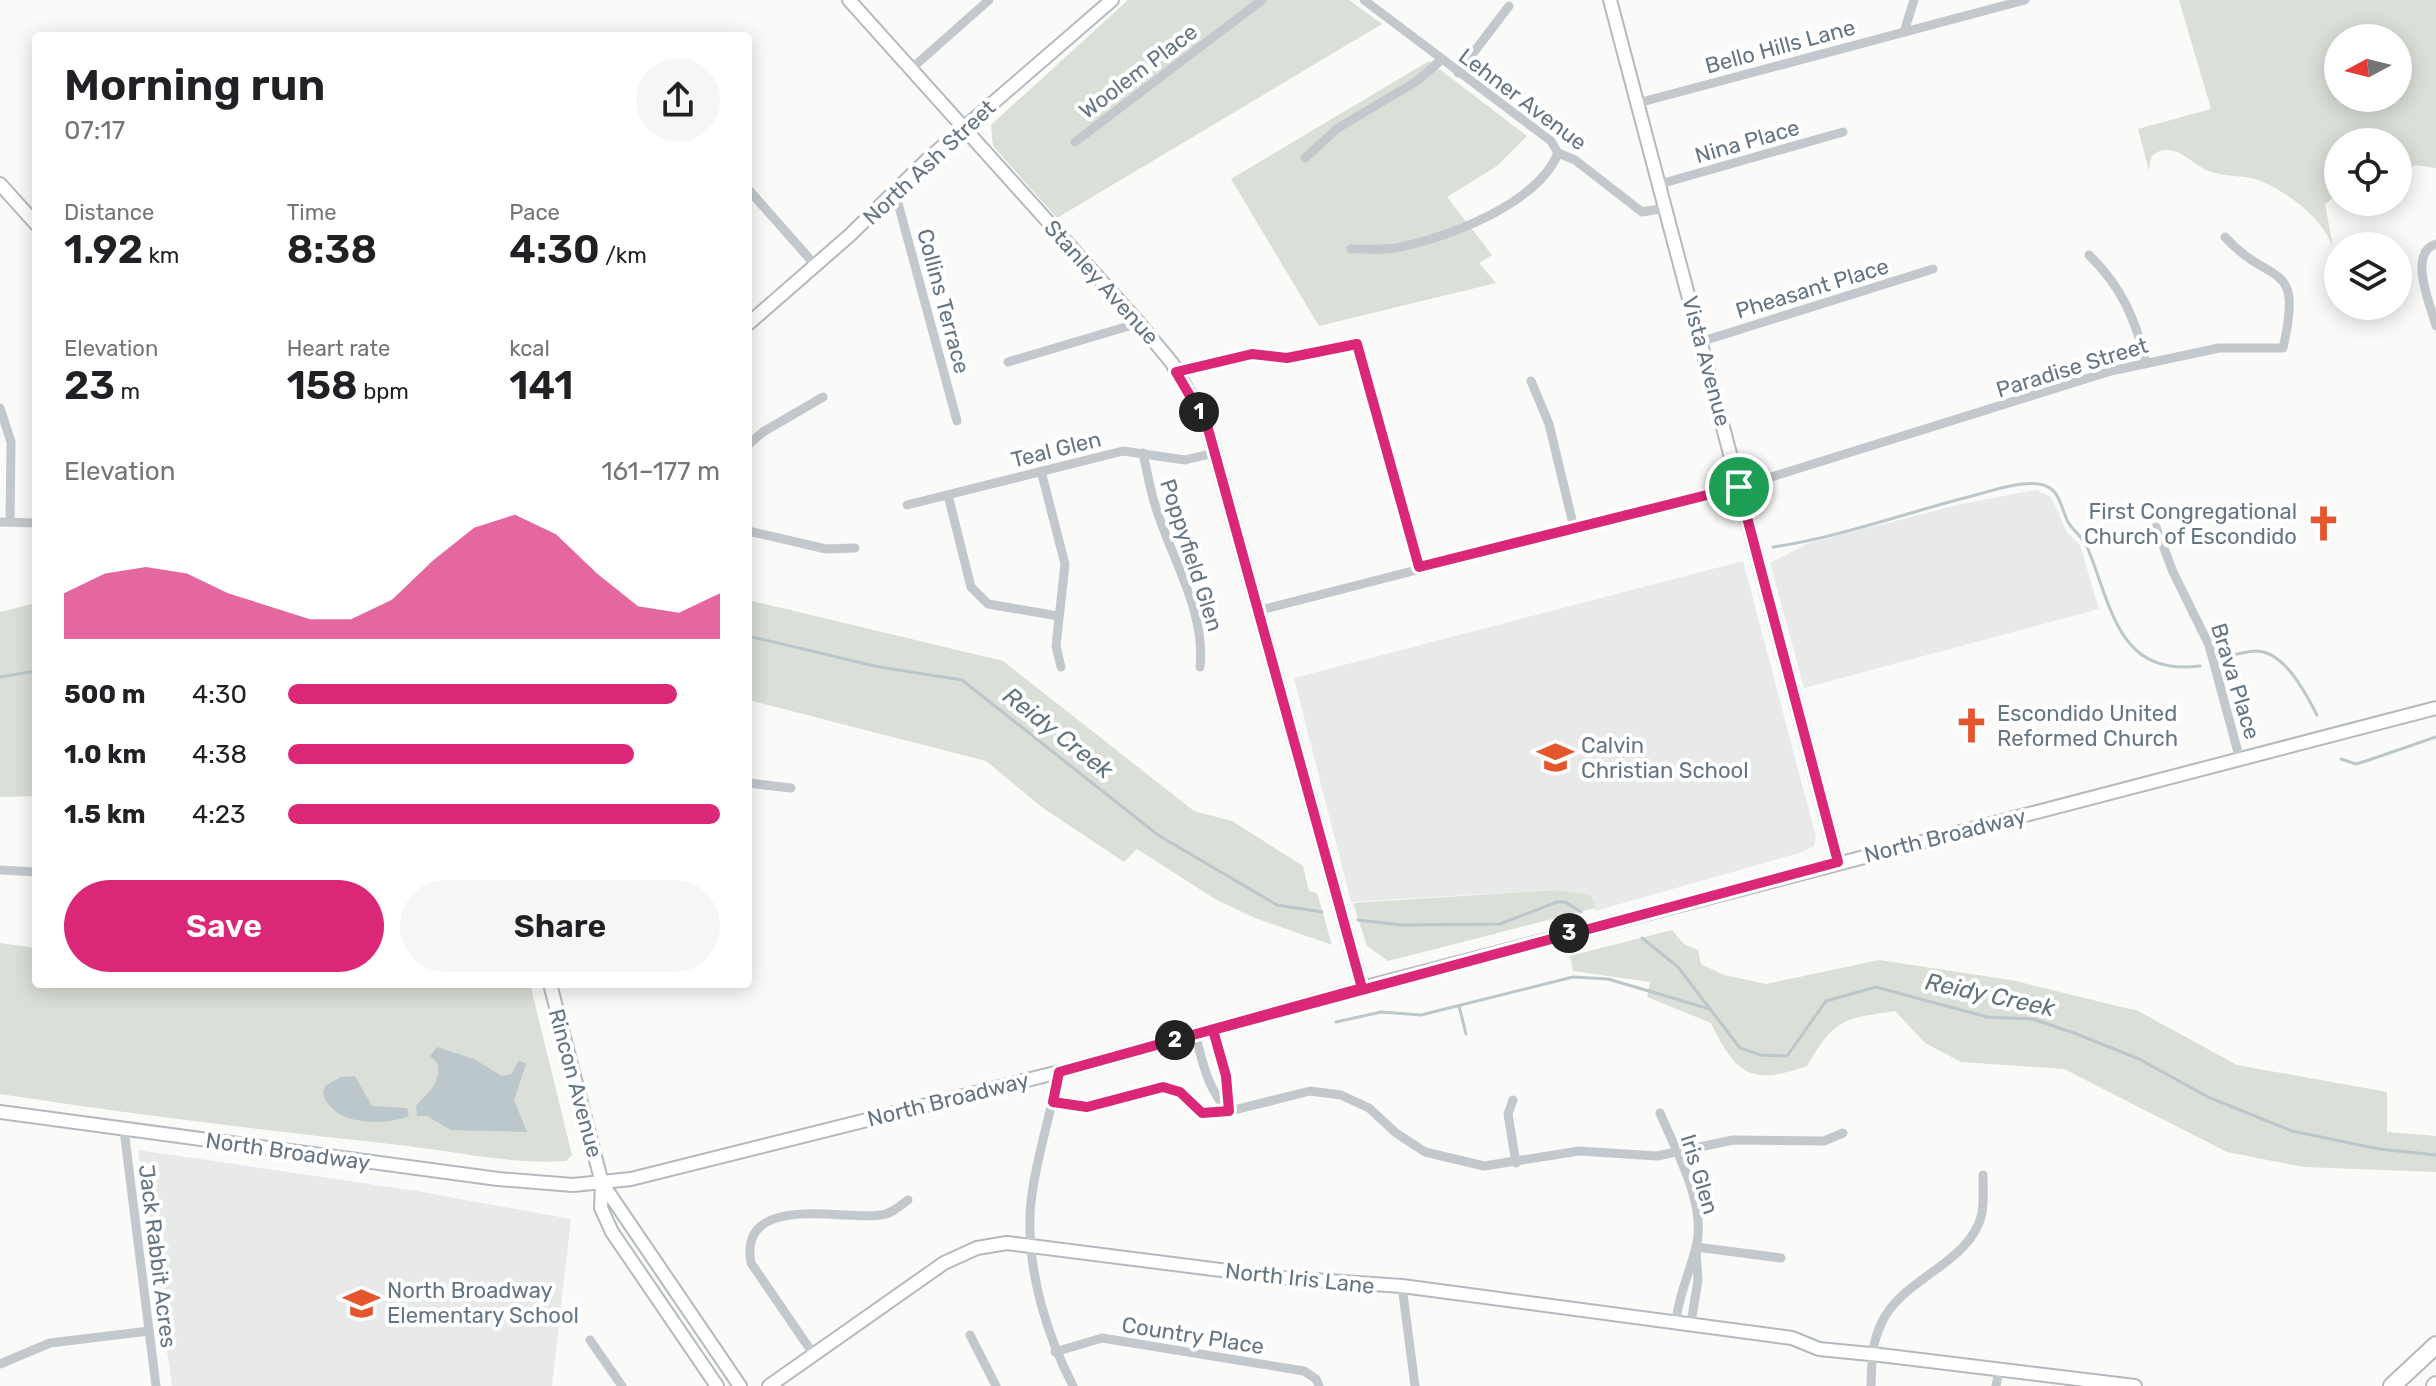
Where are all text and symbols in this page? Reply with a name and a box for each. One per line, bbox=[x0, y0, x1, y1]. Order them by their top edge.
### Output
street label: Bello Hills Lane bbox=[1702, 13, 1858, 79]
street label: Woolem Place bbox=[1074, 18, 1203, 125]
north arrow bbox=[2324, 24, 2412, 112]
map controls bbox=[2324, 24, 2412, 320]
street label: Lehner Avenue bbox=[1453, 43, 1592, 156]
button: share bbox=[636, 58, 720, 142]
text: Morning run bbox=[64, 59, 325, 111]
street label: North Ash Street bbox=[857, 94, 1002, 231]
street label: Nina Place bbox=[1692, 114, 1803, 169]
text: 07:17 bbox=[64, 115, 125, 146]
button: locate bbox=[2324, 128, 2412, 216]
text: Distance bbox=[64, 199, 154, 226]
text: Time bbox=[287, 199, 337, 226]
text: Pace bbox=[509, 199, 560, 226]
street label: Stanley Avenue bbox=[1039, 214, 1165, 350]
text: 1.92 bbox=[64, 226, 143, 273]
text: 8:38 bbox=[287, 226, 377, 273]
text: 4:30 bbox=[509, 226, 600, 273]
street label: Collins Terrace bbox=[911, 226, 976, 376]
button: layers bbox=[2324, 232, 2412, 320]
text: km bbox=[143, 242, 179, 269]
text: /km bbox=[600, 242, 647, 269]
street label: Pheasant Place bbox=[1732, 252, 1892, 325]
street label: Vista Avenue bbox=[1676, 293, 1737, 429]
street label: Paradise Street bbox=[1993, 331, 2152, 403]
text: Elevation bbox=[64, 335, 158, 362]
text: Heart rate bbox=[287, 335, 390, 362]
text: kcal bbox=[509, 335, 550, 362]
text: 23 bbox=[64, 362, 115, 409]
text: 158 bbox=[287, 362, 358, 409]
text: 141 bbox=[509, 362, 573, 409]
text: m bbox=[115, 378, 140, 405]
text: bpm bbox=[358, 378, 409, 405]
pin: 1 bbox=[1179, 392, 1219, 432]
text: 1 bbox=[1194, 398, 1204, 425]
street label: Teal Glen bbox=[1008, 425, 1104, 474]
pin bbox=[1705, 453, 1773, 521]
text: Elevation bbox=[64, 456, 175, 487]
text: 161–177 m bbox=[601, 456, 720, 487]
icon: arrive bbox=[1717, 465, 1761, 509]
street label: Poppyfield Glen bbox=[1154, 475, 1229, 635]
place label: First Congregational Church of Escondido bbox=[2084, 498, 2297, 550]
church icon: First Congregational Church of Escondido bbox=[2304, 505, 2342, 543]
street label: Brava Place bbox=[2205, 620, 2266, 743]
text: 500 m bbox=[64, 679, 146, 710]
text: 4:30 bbox=[192, 679, 247, 710]
water label: Reidy Creek bbox=[997, 681, 1119, 785]
place label: Escondido United Reformed Church bbox=[1997, 700, 2178, 752]
church icon: Escondido United Reformed Church bbox=[1952, 707, 1990, 745]
place label: Calvin Christian School bbox=[1581, 732, 1749, 784]
text: 1.0 km bbox=[64, 739, 146, 770]
text: 4:38 bbox=[192, 739, 247, 770]
school or university icon: Calvin Christian School bbox=[1536, 739, 1574, 777]
text: 1.5 km bbox=[64, 799, 146, 830]
text: 4:23 bbox=[192, 799, 246, 830]
street label: North Broadway bbox=[1861, 802, 2029, 869]
button: Save bbox=[64, 880, 384, 972]
button: Share bbox=[400, 880, 720, 972]
pin: 3 bbox=[1549, 913, 1589, 953]
text: 3 bbox=[1562, 919, 1576, 946]
water label: Reidy Creek bbox=[1923, 968, 2058, 1023]
street label: Rincon Avenue bbox=[543, 1006, 608, 1161]
pin: 2 bbox=[1155, 1020, 1195, 1060]
text: 2 bbox=[1168, 1026, 1182, 1053]
street label: North Broadway bbox=[864, 1066, 1032, 1133]
street label: North Broadway bbox=[204, 1127, 372, 1176]
street label: Iris Glen bbox=[1675, 1131, 1724, 1217]
street label: Jack Rabbit Acres bbox=[133, 1163, 182, 1349]
street label: North Iris Lane bbox=[1224, 1257, 1376, 1300]
place label: North Broadway Elementary School bbox=[387, 1277, 579, 1329]
school or university icon: North Broadway Elementary School bbox=[342, 1284, 380, 1322]
street label: Country Place bbox=[1120, 1311, 1266, 1360]

